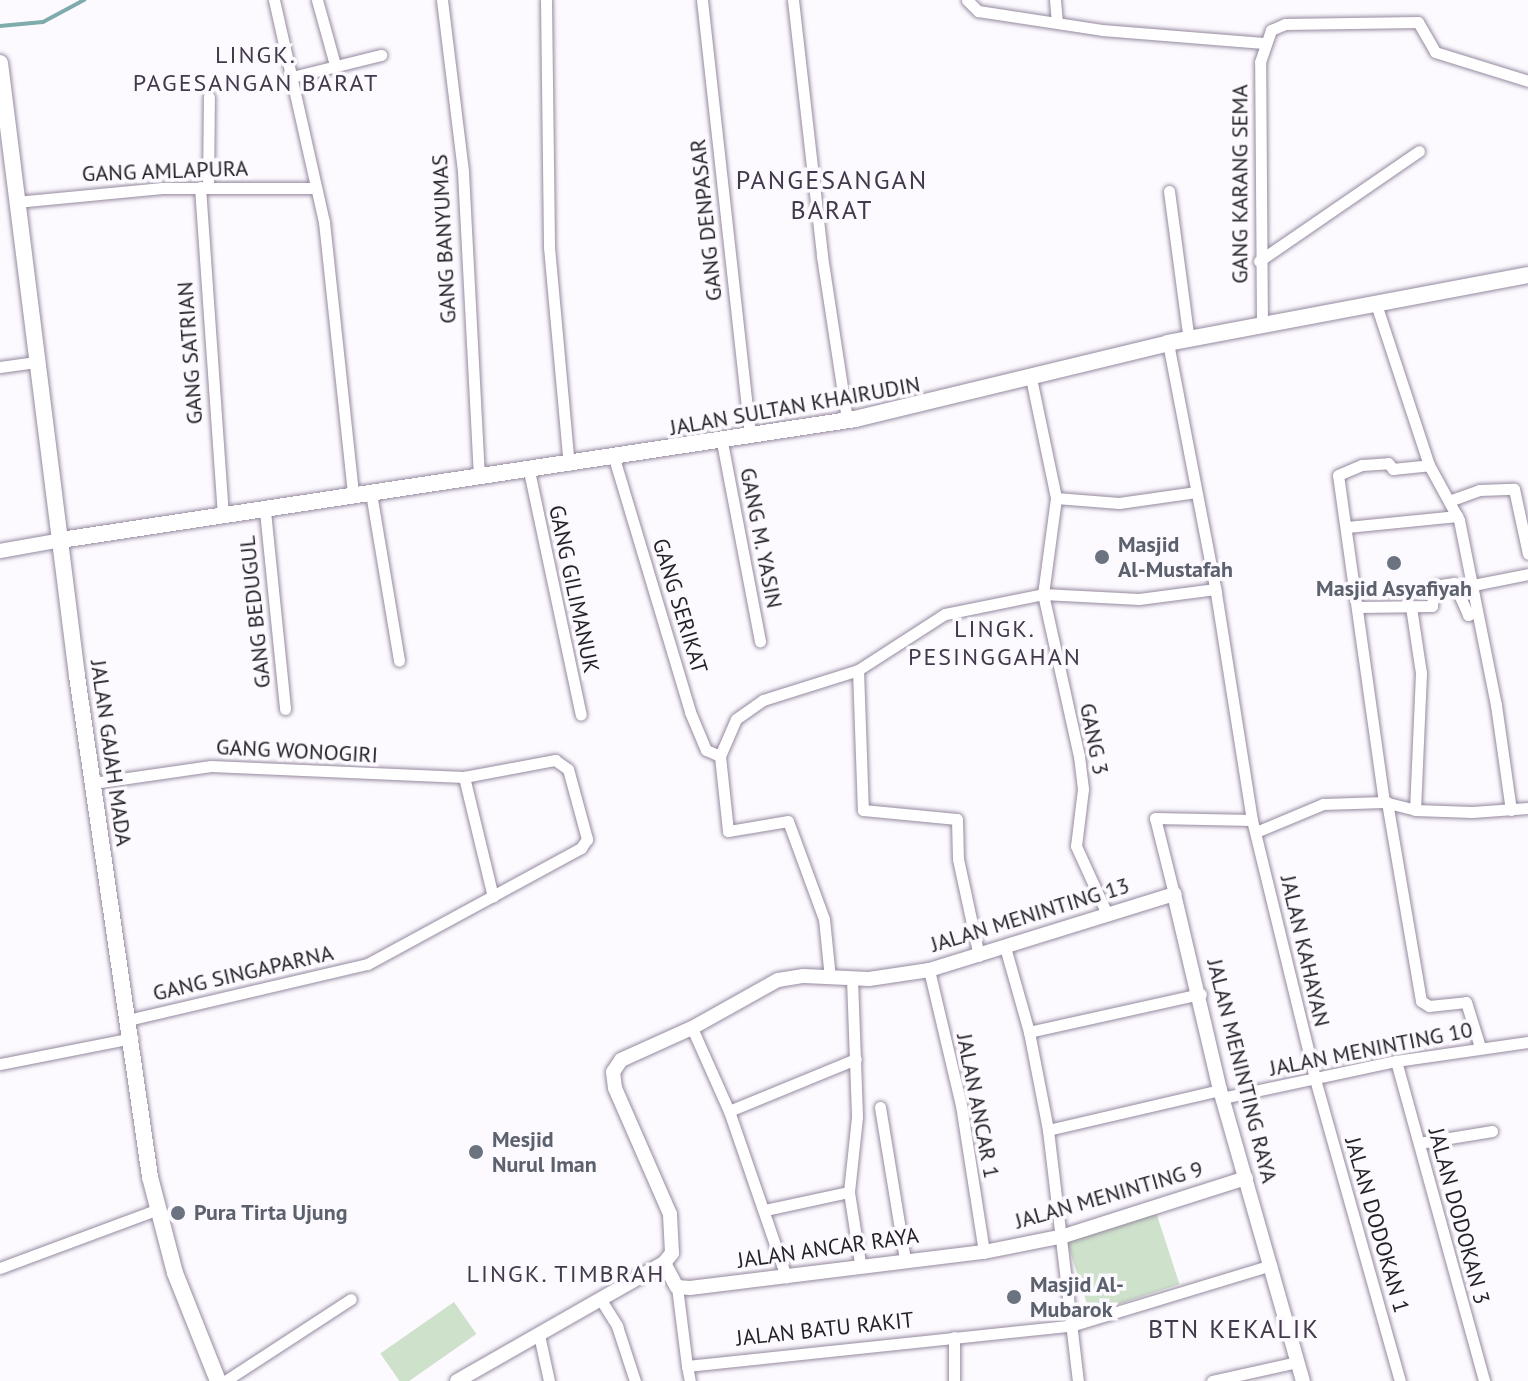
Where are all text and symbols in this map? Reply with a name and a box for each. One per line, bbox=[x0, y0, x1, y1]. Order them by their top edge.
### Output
district label: LINGK. PAGESANGAN BARAT bbox=[133, 41, 379, 97]
street label: GANG KARANG SEMA bbox=[1227, 84, 1253, 284]
street label: GANG DENPASAR bbox=[684, 138, 728, 302]
street label: GANG BANYUMAS bbox=[426, 154, 462, 324]
street label: GANG AMLAPURA bbox=[81, 155, 249, 187]
district label: PANGESANGAN BARAT bbox=[736, 164, 928, 226]
street label: GANG SATRIAN bbox=[172, 281, 208, 425]
street label: JALAN SULTAN KHAIRUDIN bbox=[668, 371, 922, 441]
street label: GANG M. YASIN bbox=[734, 464, 788, 612]
street label: GANG GILIMANUK bbox=[543, 503, 605, 675]
place label: Masjid Al-Mustafah bbox=[1118, 531, 1233, 582]
street label: GANG BEDUGUL bbox=[234, 535, 276, 689]
street label: GANG SERIKAT bbox=[647, 535, 713, 677]
marker: Masjid Al-Mustafah bbox=[1093, 548, 1111, 566]
marker: Masjid Asyafiyah bbox=[1385, 554, 1403, 572]
place label: Masjid Asyafiyah bbox=[1316, 576, 1472, 602]
district label: LINGK. PESINGGAHAN bbox=[908, 615, 1082, 671]
street label: JALAN GAJAH MADA bbox=[85, 658, 137, 848]
street label: GANG 3 bbox=[1074, 701, 1114, 777]
street label: GANG WONOGIRI bbox=[215, 734, 379, 768]
street label: JALAN MENINTING 13 bbox=[928, 872, 1132, 958]
street label: JALAN KAHAYAN bbox=[1275, 873, 1335, 1029]
street label: GANG SINGAPARNA bbox=[150, 939, 336, 1007]
street label: JALAN MENINTING RAYA bbox=[1201, 956, 1283, 1186]
street label: JALAN MENINTING 10 bbox=[1267, 1016, 1475, 1082]
street label: JALAN ANCAR 1 bbox=[951, 1031, 1005, 1181]
street label: JALAN DODOKAN 3 bbox=[1423, 1125, 1495, 1307]
place label: Mesjid Nurul Iman bbox=[492, 1126, 597, 1178]
street label: JALAN DODOKAN 1 bbox=[1339, 1134, 1415, 1316]
marker: Mesjid Nurul Iman bbox=[467, 1143, 485, 1161]
street label: JALAN MENINTING 9 bbox=[1012, 1156, 1206, 1234]
place label: Pura Tirta Ujung bbox=[194, 1200, 348, 1226]
marker: Pura Tirta Ujung bbox=[169, 1204, 187, 1222]
street label: JALAN ANCAR RAYA bbox=[735, 1222, 921, 1274]
district label: LINGK. TIMBRAH bbox=[465, 1260, 667, 1288]
place label: Masjid Al- Mubarok bbox=[1030, 1271, 1125, 1322]
marker: Masjid Al- Mubarok bbox=[1005, 1288, 1023, 1306]
street label: JALAN BATU RAKIT bbox=[735, 1307, 915, 1351]
district label: BTN KEKALIK bbox=[1148, 1313, 1320, 1345]

